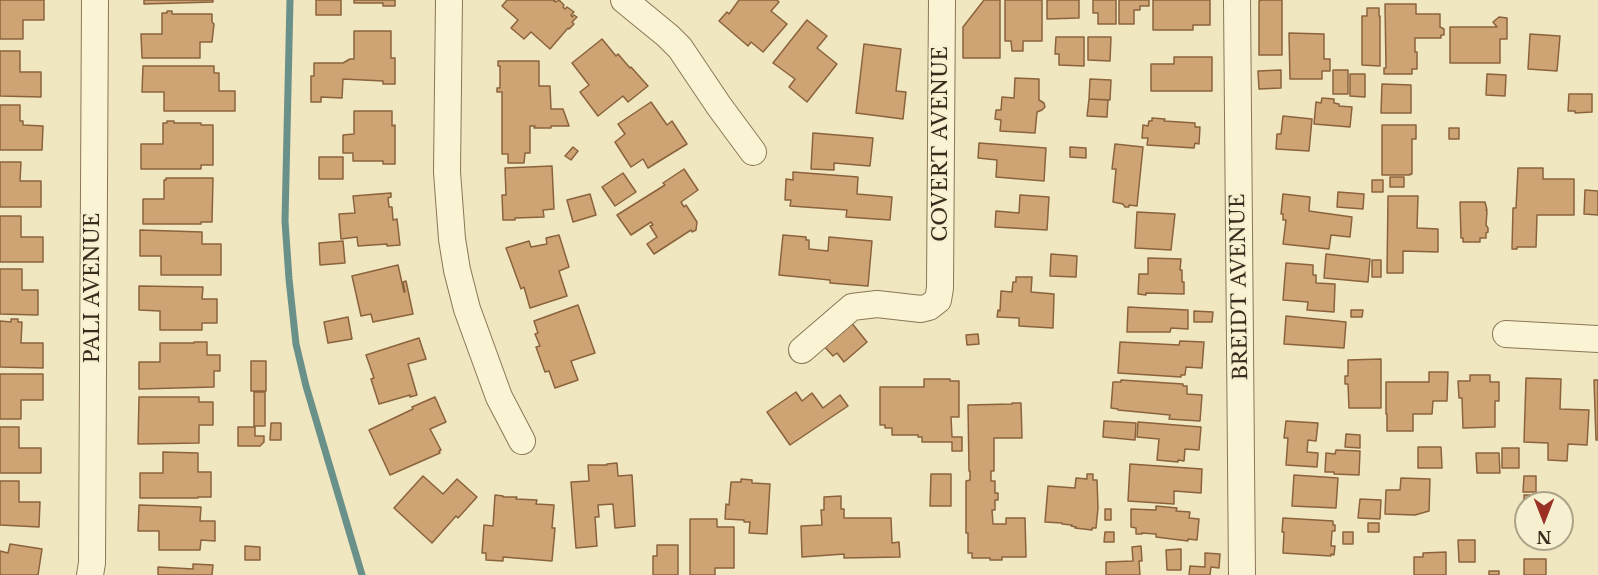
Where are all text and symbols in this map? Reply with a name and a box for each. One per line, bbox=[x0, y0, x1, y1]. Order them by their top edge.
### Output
street label: COVERT AVENUE bbox=[929, 46, 953, 242]
street label: BREIDT AVENUE bbox=[1226, 193, 1254, 381]
street label: PALI AVENUE bbox=[81, 213, 105, 363]
north arrow bbox=[1514, 491, 1574, 551]
text: N bbox=[1536, 527, 1552, 547]

